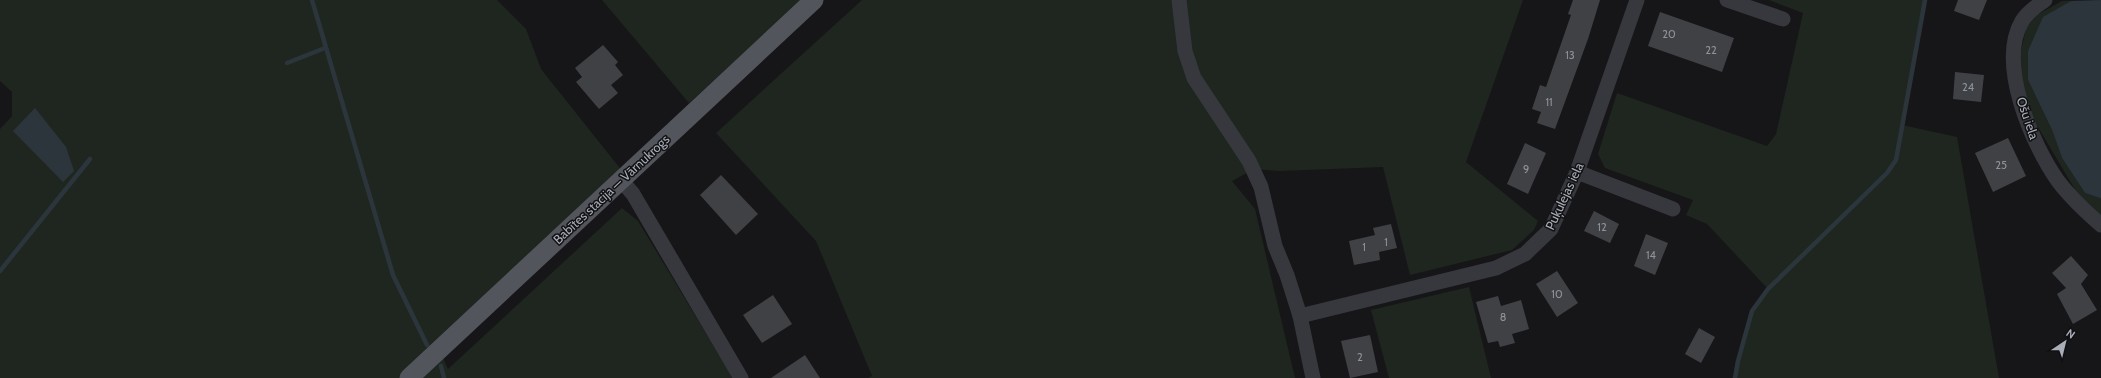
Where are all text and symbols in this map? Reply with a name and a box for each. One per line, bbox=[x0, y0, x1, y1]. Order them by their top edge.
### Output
house number: 20 bbox=[1662, 27, 1676, 41]
house number: 22 bbox=[1705, 43, 1717, 57]
house number: 13 bbox=[1565, 48, 1575, 62]
house number: 24 bbox=[1962, 80, 1975, 94]
house number: 11 bbox=[1545, 95, 1553, 109]
street label: Ošu iela bbox=[2013, 95, 2043, 142]
street label: Babītes stacija — Vārnukrogs bbox=[550, 130, 674, 248]
house number: 25 bbox=[1995, 158, 2007, 172]
street label: Puķulejas iela bbox=[1541, 159, 1588, 233]
house number: 9 bbox=[1523, 162, 1529, 176]
house number: 12 bbox=[1597, 220, 1607, 234]
house number: 1 bbox=[1384, 235, 1388, 249]
house number: 1 bbox=[1362, 240, 1366, 254]
house number: 14 bbox=[1646, 248, 1657, 262]
house number: 10 bbox=[1551, 287, 1563, 301]
house number: 8 bbox=[1500, 310, 1506, 324]
north arrow bbox=[2045, 322, 2085, 362]
text: N bbox=[2064, 326, 2078, 342]
house number: 2 bbox=[1357, 350, 1363, 364]

